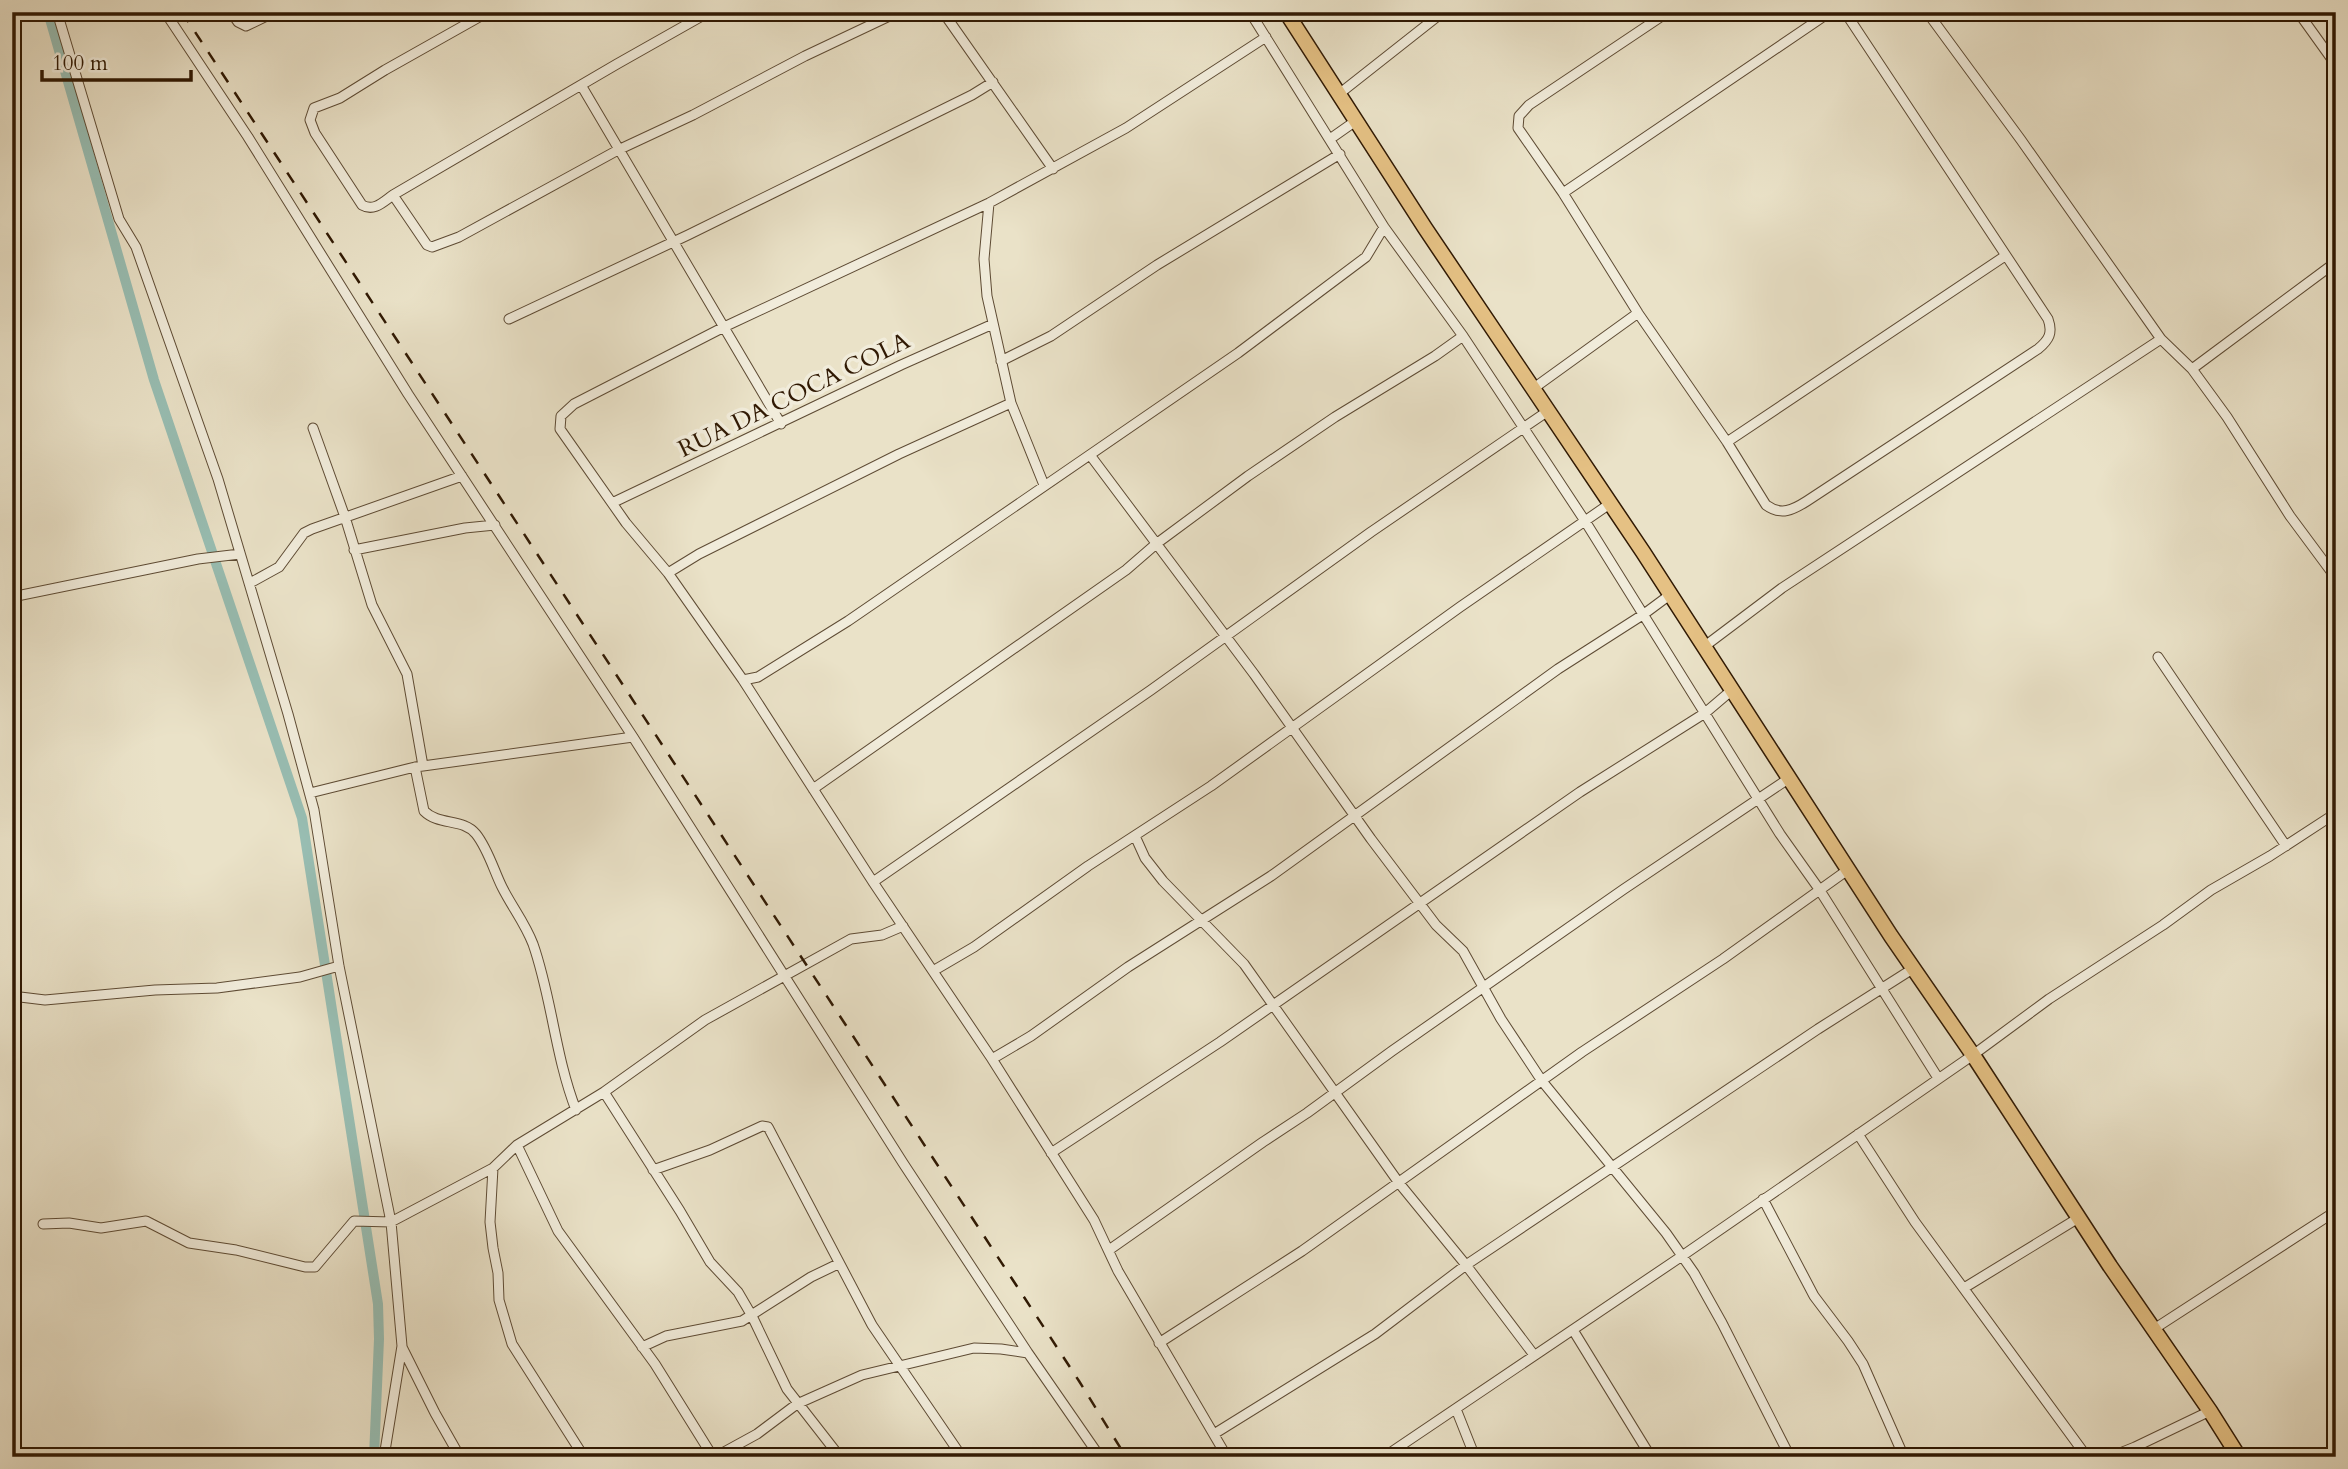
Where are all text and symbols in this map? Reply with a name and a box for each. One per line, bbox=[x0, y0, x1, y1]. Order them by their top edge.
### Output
scale bar bbox=[42, 38, 191, 82]
text: 100 m bbox=[52, 49, 108, 78]
street label: RUA DA COCA COLA bbox=[672, 324, 916, 466]

